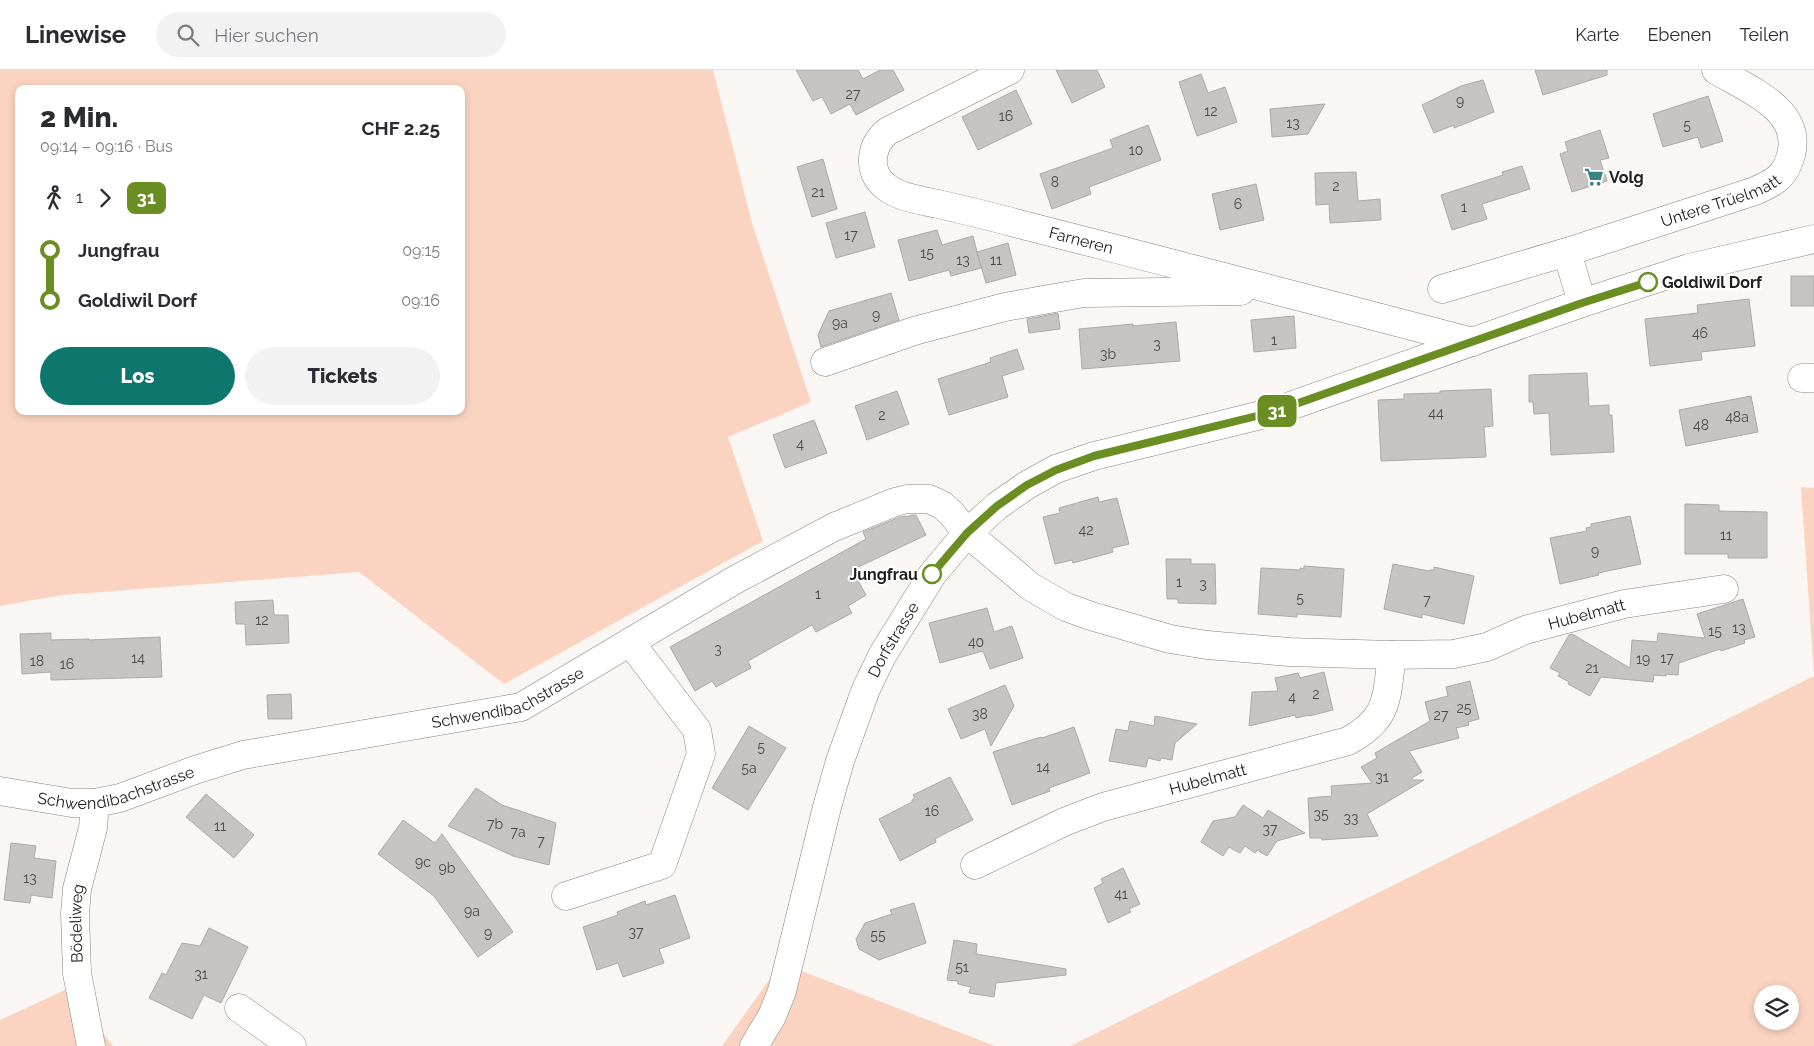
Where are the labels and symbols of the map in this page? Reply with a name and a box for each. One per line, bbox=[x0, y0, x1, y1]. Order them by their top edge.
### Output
house number: 27 bbox=[846, 86, 861, 102]
house number: 9 bbox=[1456, 93, 1464, 109]
house number: 12 bbox=[1204, 103, 1218, 119]
house number: 16 bbox=[999, 108, 1013, 124]
house number: 13 bbox=[1286, 115, 1300, 131]
house number: 5 bbox=[1683, 117, 1691, 133]
house number: 10 bbox=[1129, 142, 1143, 158]
supermarket icon: Volg bbox=[1583, 166, 1605, 188]
place label: Volg bbox=[1609, 168, 1644, 187]
street label: Untere Trüelmatt bbox=[1658, 170, 1785, 231]
house number: 8 bbox=[1051, 174, 1059, 190]
house number: 2 bbox=[1332, 178, 1340, 194]
house number: 21 bbox=[811, 184, 825, 200]
house number: 6 bbox=[1234, 196, 1242, 212]
house number: 1 bbox=[1461, 199, 1467, 215]
street label: Farneren bbox=[1047, 223, 1115, 258]
house number: 17 bbox=[844, 227, 858, 243]
house number: 15 bbox=[920, 245, 934, 261]
house number: 13 bbox=[956, 252, 970, 268]
house number: 11 bbox=[990, 252, 1002, 268]
marker: Goldiwil Dorf bbox=[1638, 272, 1658, 292]
place label: Goldiwil Dorf bbox=[1662, 273, 1763, 292]
house number: 9 bbox=[872, 307, 880, 323]
house number: 9a bbox=[832, 315, 848, 331]
house number: 46 bbox=[1692, 325, 1708, 341]
house number: 1 bbox=[1271, 332, 1277, 348]
house number: 3 bbox=[1153, 336, 1161, 352]
house number: 3b bbox=[1100, 346, 1116, 362]
line badge: 31 bbox=[1254, 395, 1300, 427]
house number: 44 bbox=[1428, 405, 1444, 421]
house number: 2 bbox=[878, 407, 886, 423]
house number: 48a bbox=[1725, 409, 1749, 425]
house number: 48 bbox=[1693, 417, 1709, 433]
house number: 4 bbox=[796, 436, 804, 452]
house number: 42 bbox=[1079, 522, 1093, 538]
house number: 11 bbox=[1720, 527, 1732, 543]
house number: 9 bbox=[1591, 543, 1599, 559]
marker: Jungfrau bbox=[922, 564, 942, 584]
place label: Jungfrau bbox=[849, 565, 918, 584]
house number: 1 bbox=[1176, 574, 1182, 590]
house number: 3 bbox=[1199, 576, 1207, 592]
house number: 1 bbox=[815, 586, 821, 602]
house number: 5 bbox=[1296, 590, 1304, 606]
house number: 7 bbox=[1423, 592, 1431, 608]
street label: Hubelmatt bbox=[1546, 595, 1628, 634]
street label: Dorfstrasse bbox=[864, 599, 923, 681]
house number: 12 bbox=[255, 612, 269, 628]
house number: 13 bbox=[1732, 620, 1746, 636]
house number: 15 bbox=[1708, 623, 1722, 639]
house number: 40 bbox=[968, 634, 984, 650]
house number: 3 bbox=[714, 641, 722, 657]
house number: 14 bbox=[131, 650, 145, 666]
house number: 17 bbox=[1660, 650, 1674, 666]
house number: 19 bbox=[1636, 651, 1650, 667]
house number: 18 bbox=[30, 653, 44, 669]
house number: 16 bbox=[60, 656, 74, 672]
house number: 21 bbox=[1585, 660, 1599, 676]
street label: Schwendibachstrasse bbox=[430, 663, 587, 732]
house number: 2 bbox=[1312, 686, 1320, 702]
house number: 4 bbox=[1288, 689, 1296, 705]
house number: 25 bbox=[1457, 700, 1472, 716]
house number: 38 bbox=[972, 706, 988, 722]
house number: 27 bbox=[1434, 707, 1449, 723]
house number: 5 bbox=[757, 739, 765, 755]
house number: 14 bbox=[1036, 759, 1050, 775]
house number: 5a bbox=[741, 760, 757, 776]
street label: Hubelmatt bbox=[1167, 760, 1249, 799]
street label: Schwendibachstrasse bbox=[36, 762, 197, 814]
house number: 31 bbox=[1375, 769, 1389, 785]
house number: 16 bbox=[925, 803, 939, 819]
house number: 35 bbox=[1313, 806, 1329, 822]
house number: 33 bbox=[1344, 810, 1358, 826]
house number: 7b bbox=[487, 816, 503, 832]
house number: 11 bbox=[214, 818, 226, 834]
house number: 37 bbox=[1263, 821, 1278, 837]
house number: 7a bbox=[510, 824, 526, 840]
house number: 7 bbox=[537, 833, 545, 849]
house number: 9c bbox=[415, 854, 431, 870]
house number: 9b bbox=[439, 860, 456, 876]
house number: 13 bbox=[23, 870, 37, 886]
street label: Bödeliweg bbox=[66, 882, 88, 963]
house number: 41 bbox=[1114, 886, 1128, 902]
house number: 9a bbox=[464, 903, 480, 919]
house number: 37 bbox=[629, 924, 644, 940]
house number: 9 bbox=[484, 925, 492, 941]
house number: 55 bbox=[870, 927, 886, 943]
house number: 51 bbox=[955, 959, 969, 975]
house number: 31 bbox=[194, 966, 208, 982]

